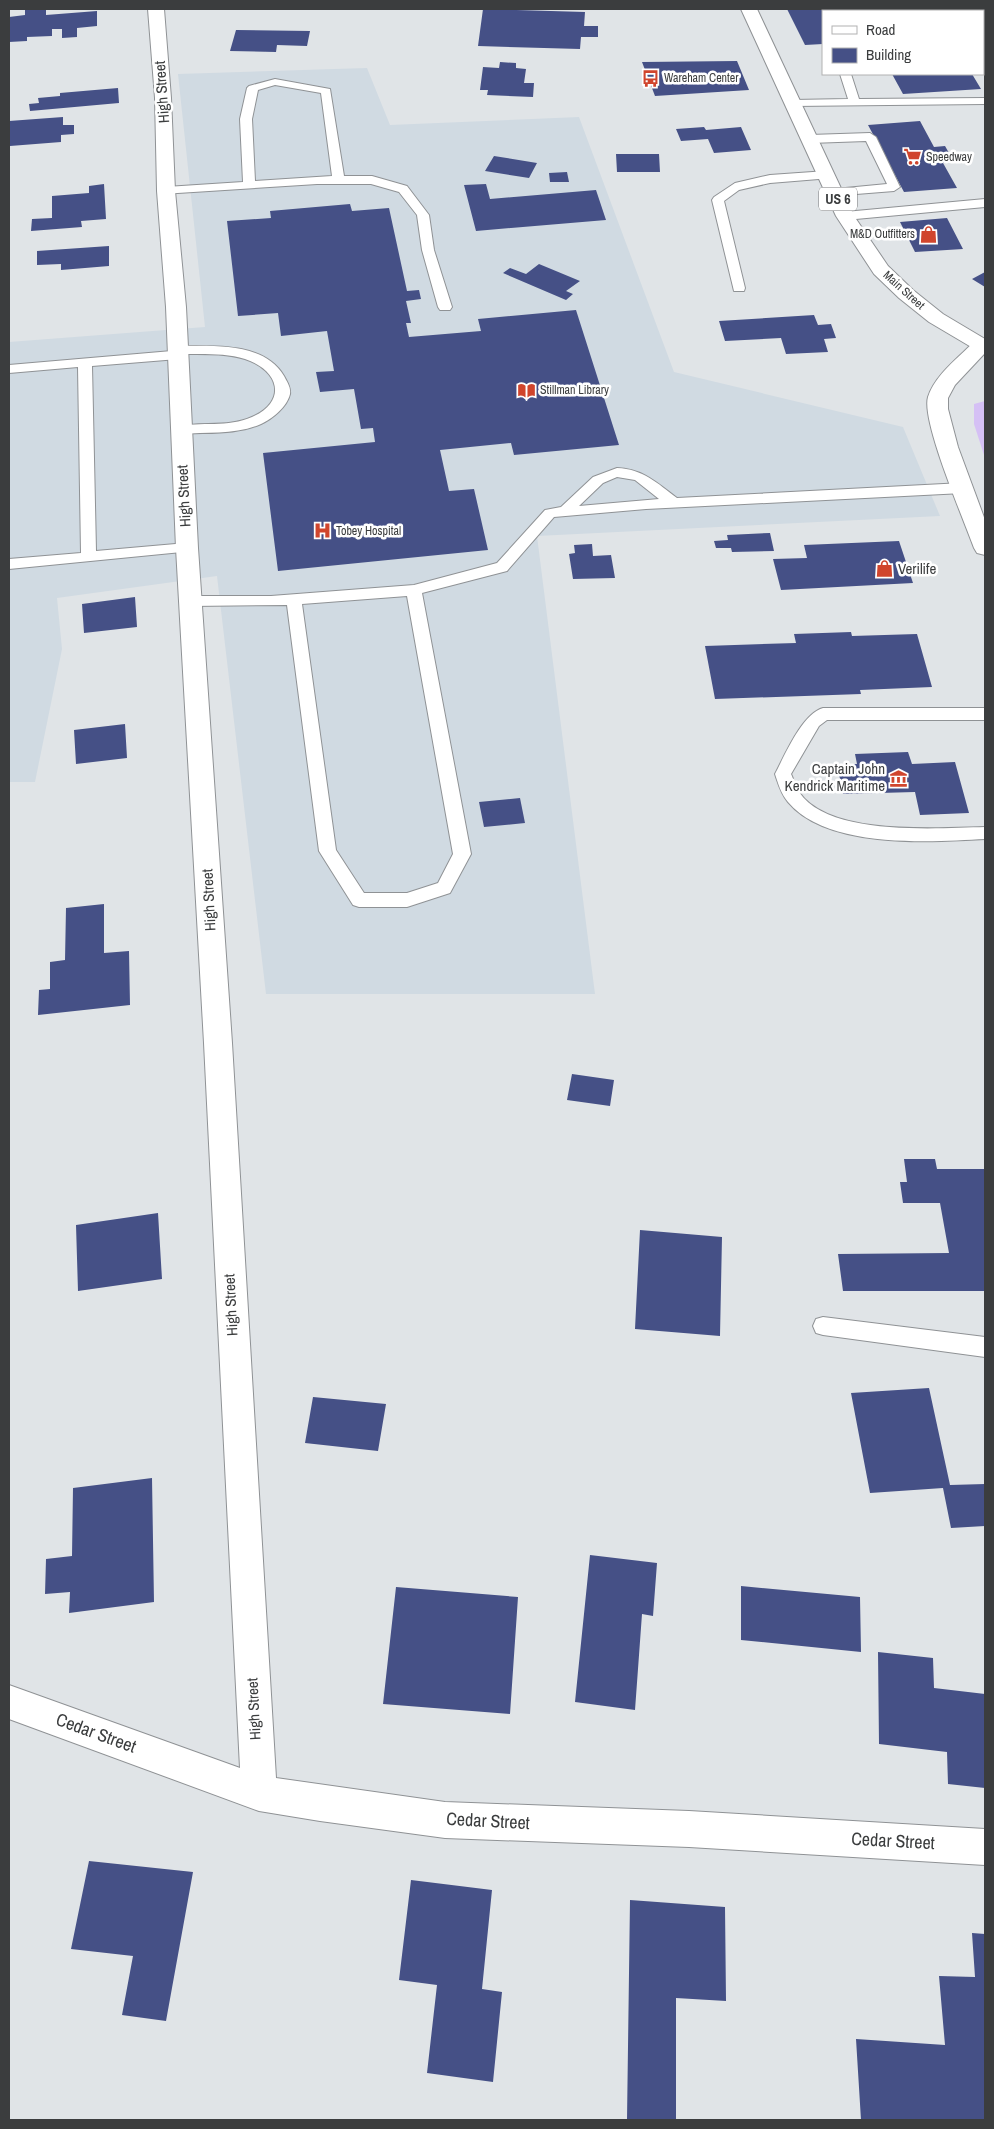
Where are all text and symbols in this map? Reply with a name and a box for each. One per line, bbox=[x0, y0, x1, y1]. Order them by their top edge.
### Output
legend bbox=[822, 10, 984, 75]
text: Road bbox=[866, 19, 895, 40]
text: Building bbox=[866, 44, 911, 65]
street label: High Street bbox=[149, 60, 174, 124]
bus stop icon: Wareham Center bbox=[640, 68, 660, 88]
place label: Wareham Center bbox=[664, 70, 739, 86]
supermarket icon: Speedway bbox=[902, 147, 922, 167]
place label: Speedway bbox=[926, 149, 972, 165]
road number: US 6 bbox=[819, 188, 857, 210]
shop icon: M&D Outfitters bbox=[919, 224, 939, 244]
place label: M&D Outfitters bbox=[850, 226, 915, 242]
street label: Main Street bbox=[880, 267, 928, 313]
library icon: Stillman Library bbox=[516, 380, 536, 400]
place label: Stillman Library bbox=[540, 382, 609, 398]
street label: High Street bbox=[171, 464, 196, 528]
hospital icon: Tobey Hospital bbox=[312, 521, 332, 541]
place label: Tobey Hospital bbox=[336, 523, 401, 539]
place label: Verilife bbox=[898, 558, 936, 579]
shop icon: Verilife bbox=[874, 559, 894, 579]
place label: Captain John Kendrick Maritime bbox=[785, 758, 885, 796]
museum icon: Captain John Kendrick Maritime bbox=[889, 768, 909, 788]
street label: High Street bbox=[196, 868, 221, 932]
street label: High Street bbox=[218, 1273, 243, 1337]
street label: High Street bbox=[241, 1677, 266, 1741]
street label: Cedar Street bbox=[53, 1706, 140, 1759]
street label: Cedar Street bbox=[446, 1806, 530, 1835]
street label: Cedar Street bbox=[851, 1826, 935, 1855]

